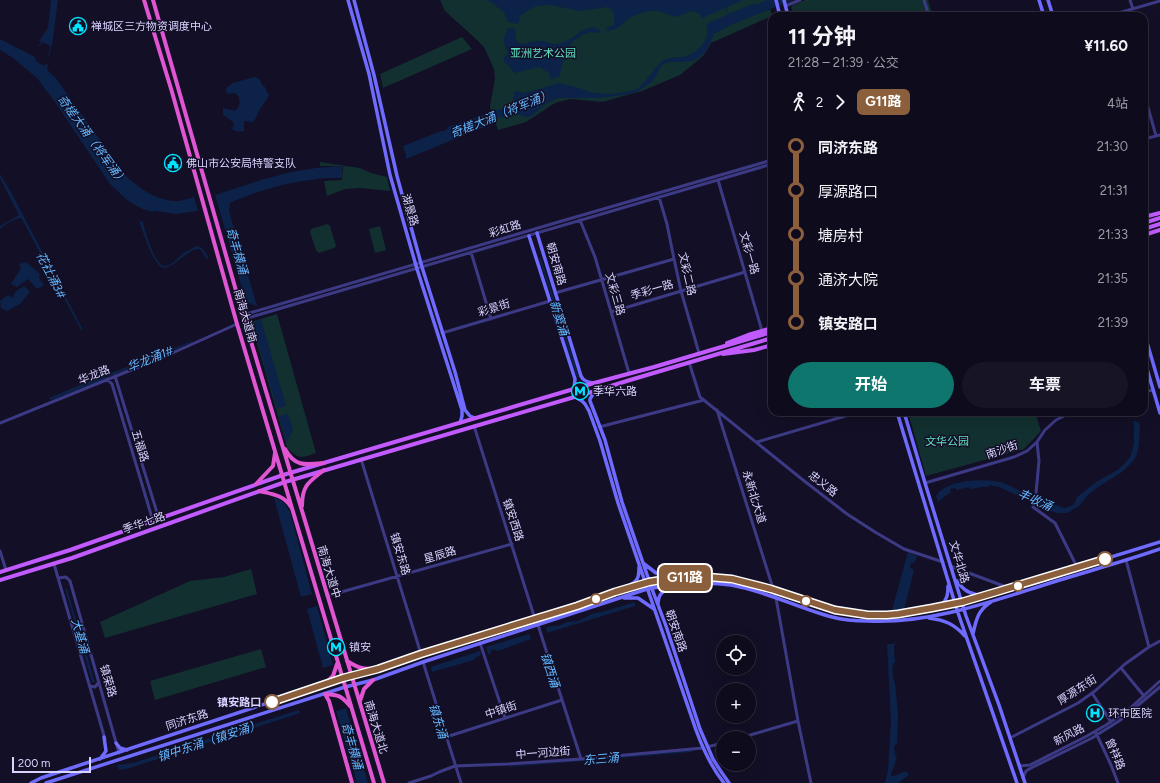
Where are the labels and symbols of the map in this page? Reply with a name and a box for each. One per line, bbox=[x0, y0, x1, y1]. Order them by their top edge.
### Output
public building icon: 禅城区三方物资调度中心 bbox=[68, 16, 88, 36]
place label: 禅城区三方物资调度中心 bbox=[91, 20, 212, 33]
park label: 亚洲艺术公园 bbox=[510, 47, 576, 60]
water label: 奇槎大涌（将军涌） bbox=[448, 87, 554, 141]
water label: 奇槎大涌（将军涌） bbox=[55, 92, 129, 188]
public building icon: 佛山市公安局特警支队 bbox=[163, 153, 183, 173]
place label: 佛山市公安局特警支队 bbox=[186, 157, 296, 170]
street label: 湖景路 bbox=[399, 192, 421, 228]
street label: 彩虹路 bbox=[487, 218, 523, 240]
water label: 奇丰横涌 bbox=[224, 226, 251, 278]
street label: 文彩一路 bbox=[737, 230, 761, 276]
street label: 朝安南路 bbox=[544, 241, 568, 287]
water label: 花社涌3# bbox=[33, 250, 69, 301]
street label: 文彩二路 bbox=[676, 251, 698, 297]
street label: 文彩三路 bbox=[603, 271, 627, 317]
street label: 季彩一路 bbox=[629, 278, 675, 302]
street label: 南海大道南 bbox=[231, 288, 259, 344]
street label: 彩景街 bbox=[476, 297, 512, 319]
water label: 新窦涌 bbox=[547, 299, 572, 339]
water label: 华龙涌1# bbox=[125, 343, 176, 375]
street label: 华龙路 bbox=[76, 363, 112, 387]
metro station icon: 季华六路 bbox=[570, 381, 590, 401]
place label: 季华六路 bbox=[593, 385, 637, 398]
street label: 五福路 bbox=[129, 428, 151, 464]
park label: 文华公园 bbox=[925, 435, 969, 448]
street label: 南沙街 bbox=[984, 438, 1020, 462]
street label: 永新北大道 bbox=[740, 469, 768, 525]
street label: 忠义路 bbox=[806, 469, 840, 499]
water label: 丰收涌 bbox=[1016, 486, 1056, 515]
street label: 镇安西路 bbox=[500, 497, 526, 543]
street label: 季华七路 bbox=[121, 510, 167, 536]
street label: 镇安东路 bbox=[387, 531, 413, 577]
street label: 文华北路 bbox=[946, 539, 972, 585]
street label: 南海大道中 bbox=[315, 544, 343, 600]
street label: 星辰路 bbox=[422, 544, 458, 566]
unlabelled marker bbox=[1097, 551, 1113, 567]
line badge: G11路 bbox=[657, 565, 713, 591]
unlabelled marker bbox=[1012, 580, 1024, 592]
unlabelled marker bbox=[590, 593, 602, 605]
unlabelled marker bbox=[800, 595, 812, 607]
street label: 朝安南路 bbox=[663, 608, 689, 654]
water label: 大基涌 bbox=[68, 617, 92, 657]
metro station icon: 镇安 bbox=[326, 637, 346, 657]
place label: 镇安 bbox=[349, 641, 371, 654]
water label: 镇西涌 bbox=[538, 651, 563, 691]
street label: 镇荣路 bbox=[97, 663, 119, 699]
street label: 厚源东街 bbox=[1055, 673, 1099, 707]
marker: 镇安路口 bbox=[264, 694, 280, 710]
place label: 镇安路口 bbox=[217, 696, 261, 709]
street label: 南海大道北 bbox=[362, 699, 390, 755]
street label: 中镇街 bbox=[483, 699, 519, 721]
water label: 镇东涌 bbox=[426, 702, 451, 742]
hospital icon: 环市医院 bbox=[1085, 703, 1105, 723]
street label: 同济东路 bbox=[164, 707, 210, 733]
place label: 环市医院 bbox=[1108, 707, 1152, 720]
water label: 镇中东涌（镇安涌） bbox=[155, 718, 263, 764]
water label: 奇丰横涌 bbox=[339, 721, 366, 773]
street label: 新风路 bbox=[1051, 722, 1087, 748]
street label: 曾祥路 bbox=[1103, 736, 1127, 772]
street label: 中一河边街 bbox=[515, 745, 571, 761]
water label: 东三涌 bbox=[582, 750, 622, 768]
scale bar bbox=[12, 755, 91, 774]

